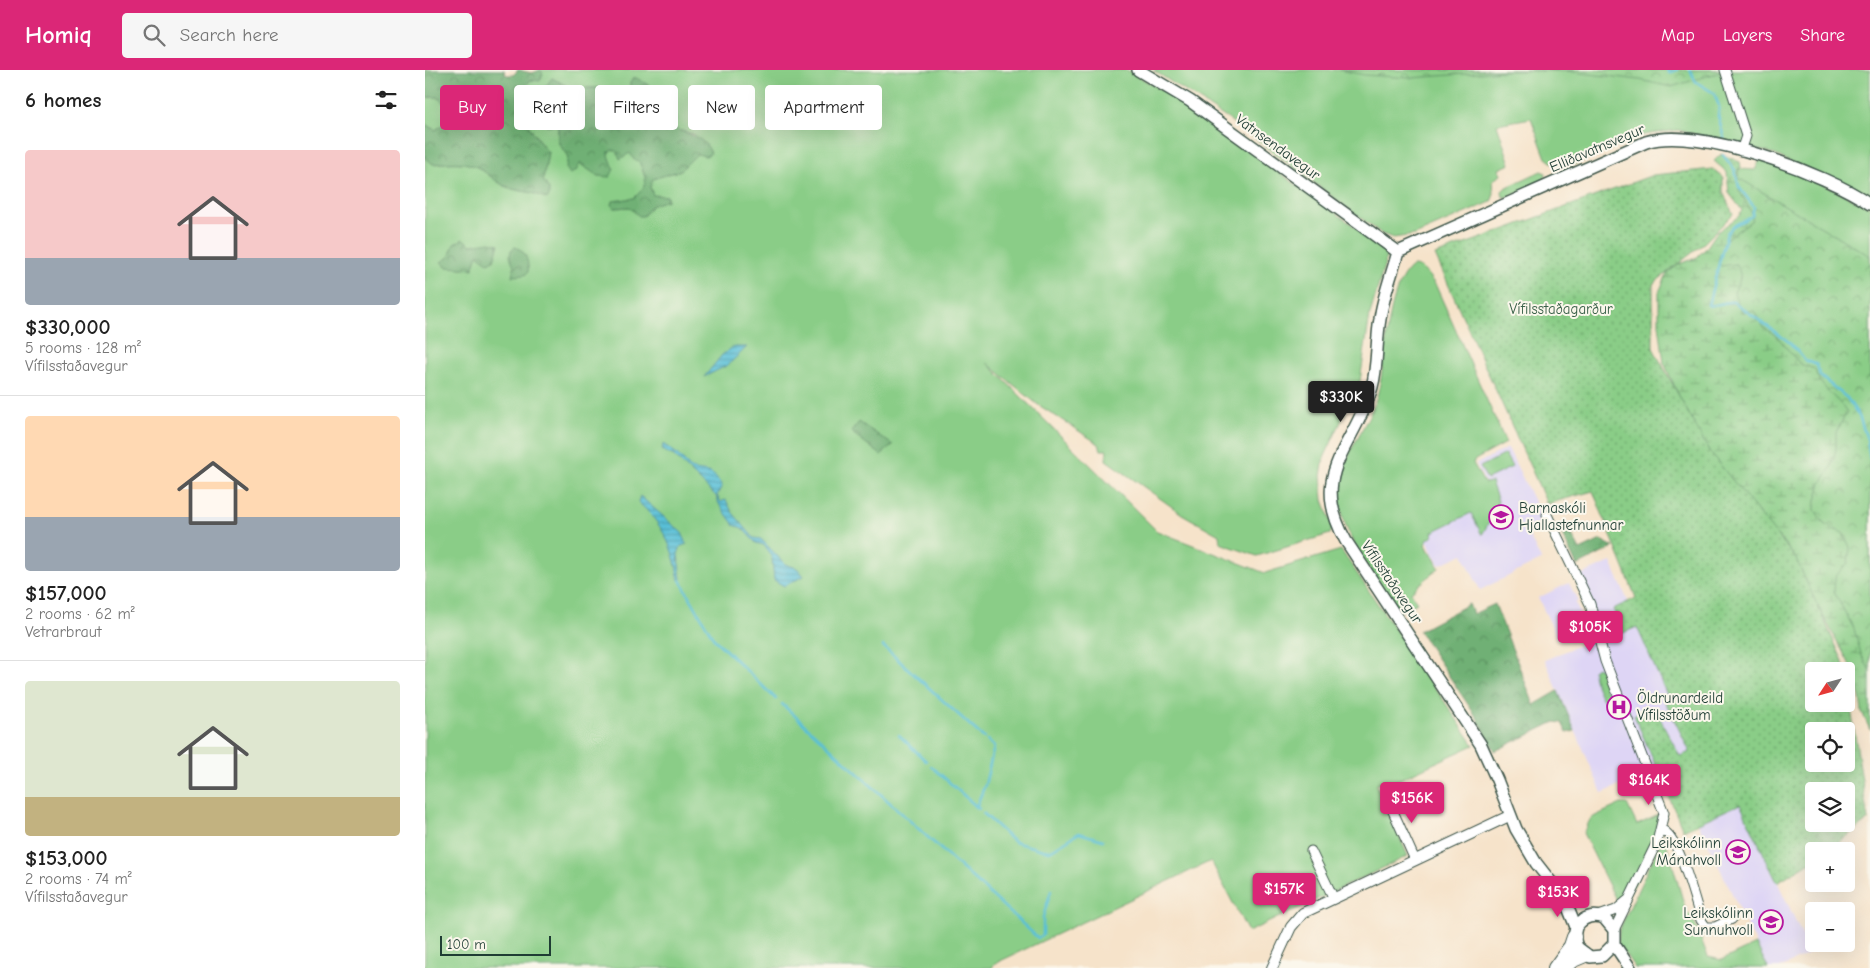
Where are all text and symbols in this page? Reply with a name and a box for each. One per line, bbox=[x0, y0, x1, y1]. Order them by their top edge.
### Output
search box bbox=[122, 13, 472, 58]
text: Homiq bbox=[25, 21, 92, 49]
icon: search bbox=[140, 21, 168, 49]
text: Search here bbox=[180, 24, 279, 46]
text: Map bbox=[1661, 25, 1695, 46]
text: Layers bbox=[1723, 25, 1772, 46]
text: Share bbox=[1800, 25, 1845, 46]
chip: Buy bbox=[440, 85, 504, 130]
chip: Rent bbox=[514, 85, 585, 130]
chip: Filters bbox=[595, 85, 678, 130]
chip: New bbox=[688, 85, 755, 130]
chip: Apartment bbox=[765, 85, 882, 130]
icon: filters bbox=[372, 86, 400, 114]
text: 6 homes bbox=[25, 88, 101, 112]
street label: Vatnsendavegur bbox=[1232, 110, 1324, 184]
street label: Elliðavatnsvegur bbox=[1547, 120, 1647, 176]
icon: home bbox=[168, 183, 258, 273]
park label: Vífilsstaðagarður bbox=[1509, 300, 1613, 318]
text: $330,000 bbox=[25, 315, 110, 339]
text: 5 rooms · 128 m² bbox=[25, 339, 141, 357]
text: Vífilsstaðavegur bbox=[25, 357, 128, 375]
pin: $330K bbox=[1306, 380, 1376, 423]
text: $330K bbox=[1319, 388, 1363, 406]
icon: home bbox=[168, 448, 258, 538]
place label: Barnaskóli Hjallastefnunnar bbox=[1519, 499, 1624, 534]
school or university icon: Barnaskóli Hjallastefnunnar bbox=[1488, 504, 1514, 530]
street label: Vífilsstaðavegur bbox=[1358, 537, 1426, 627]
text: $157,000 bbox=[25, 581, 107, 605]
text: 2 rooms · 62 m² bbox=[25, 605, 135, 623]
pin: $105K bbox=[1555, 610, 1625, 653]
text: $105K bbox=[1569, 618, 1611, 636]
text: Vetrarbraut bbox=[25, 623, 101, 641]
north arrow bbox=[1805, 662, 1855, 712]
map controls bbox=[1805, 662, 1855, 952]
place label: Öldrunardeild Vífilsstöðum bbox=[1637, 689, 1723, 724]
hospital icon: Öldrunardeild Vífilsstöðum bbox=[1606, 694, 1632, 720]
icon: home bbox=[168, 713, 258, 803]
button: locate bbox=[1805, 722, 1855, 772]
pin: $164K bbox=[1614, 764, 1684, 806]
text: $164K bbox=[1629, 771, 1669, 789]
pin: $156K bbox=[1377, 782, 1447, 824]
button: layers bbox=[1805, 782, 1855, 832]
text: $156K bbox=[1391, 789, 1433, 807]
place label: Leikskólinn Mánahvoll bbox=[1651, 834, 1721, 869]
school or university icon: Leikskólinn Mánahvoll bbox=[1725, 839, 1751, 865]
button: + bbox=[1805, 842, 1855, 892]
text: $153,000 bbox=[25, 846, 107, 870]
text: 2 rooms · 74 m² bbox=[25, 870, 132, 888]
pin: $157K bbox=[1249, 872, 1319, 915]
pin: $153K bbox=[1523, 876, 1593, 918]
text: $157K bbox=[1264, 880, 1304, 898]
text: $153K bbox=[1537, 883, 1579, 901]
text: Vífilsstaðavegur bbox=[25, 888, 128, 906]
button: − bbox=[1805, 902, 1855, 952]
place label: Leikskólinn Sunnuhvoll bbox=[1683, 904, 1753, 939]
school or university icon: Leikskólinn Sunnuhvoll bbox=[1758, 909, 1784, 935]
scale bar bbox=[440, 933, 551, 956]
text: 100 m bbox=[447, 936, 486, 953]

